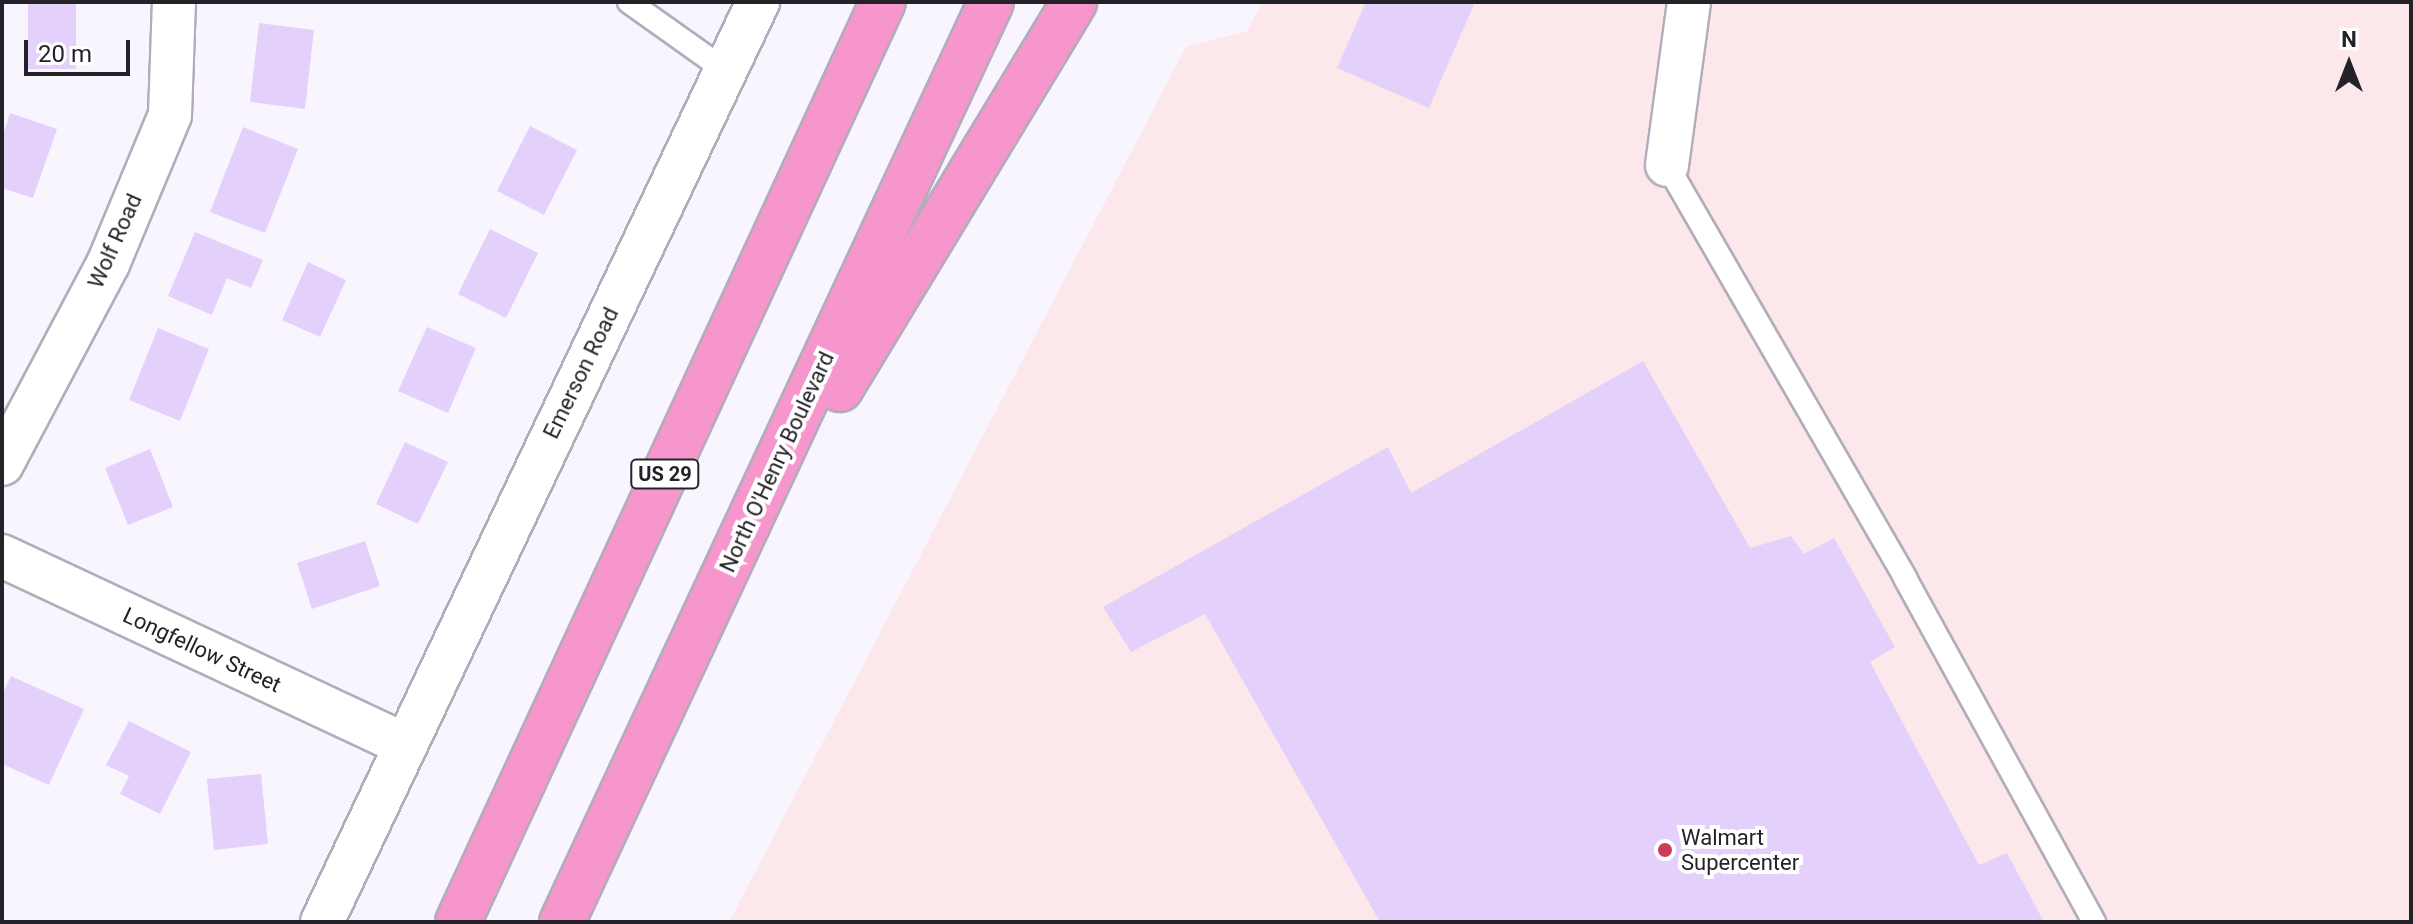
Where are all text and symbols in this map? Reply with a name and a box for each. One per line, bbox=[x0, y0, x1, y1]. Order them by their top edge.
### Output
scale bar bbox=[28, 24, 134, 74]
north arrow bbox=[2309, 24, 2389, 104]
text: N bbox=[2341, 27, 2357, 52]
text: 20 m bbox=[38, 40, 92, 68]
street label: Wolf Road bbox=[82, 190, 148, 292]
street label: Emerson Road bbox=[538, 303, 624, 443]
street label: North O'Henry Boulevard bbox=[714, 347, 840, 577]
road number: US 29 bbox=[629, 458, 701, 490]
street label: Longfellow Street bbox=[119, 602, 285, 698]
place label: Walmart Supercenter bbox=[1681, 824, 1799, 876]
marker: Walmart Supercenter bbox=[1656, 841, 1674, 859]

